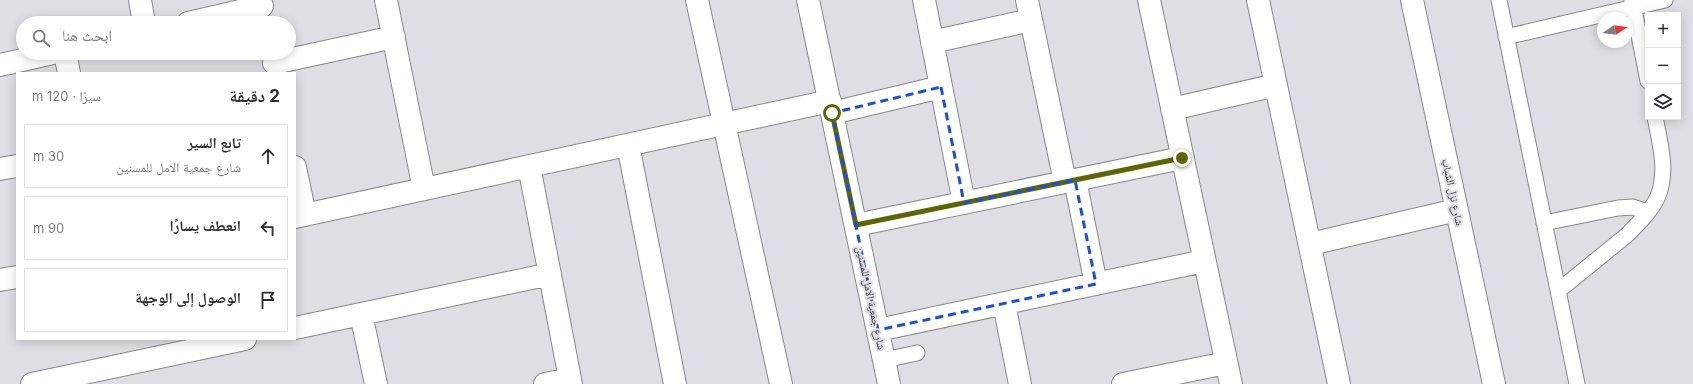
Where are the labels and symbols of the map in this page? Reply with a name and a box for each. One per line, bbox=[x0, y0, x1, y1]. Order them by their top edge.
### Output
north arrow bbox=[1597, 12, 1633, 48]
route start bbox=[823, 104, 841, 122]
route end bbox=[1173, 149, 1191, 167]
street label: شارع نزل الشباب bbox=[1439, 157, 1467, 227]
street label: شارع جمعية الامل للمسنين bbox=[853, 245, 889, 351]

